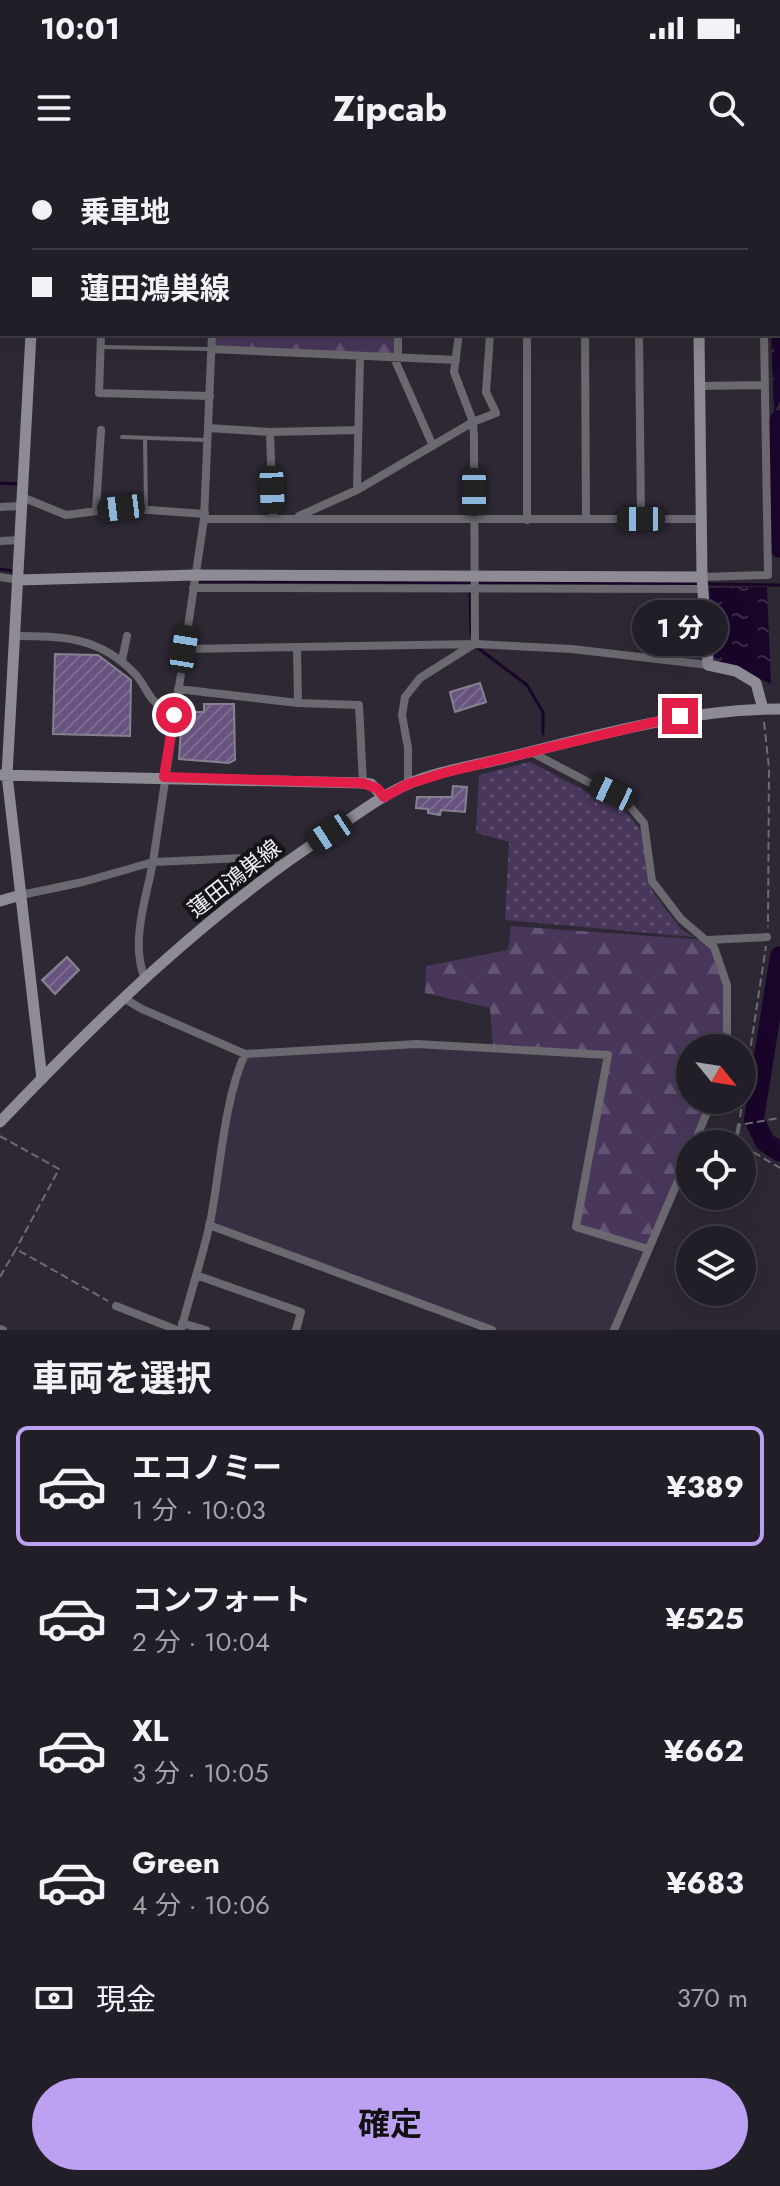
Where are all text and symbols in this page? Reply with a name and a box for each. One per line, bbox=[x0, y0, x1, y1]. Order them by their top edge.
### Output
text: 10:01 bbox=[40, 7, 120, 50]
text: Zipcab bbox=[333, 82, 447, 134]
icon: menu bbox=[32, 86, 76, 130]
icon: search bbox=[704, 86, 748, 130]
text: 乗車地 bbox=[80, 190, 170, 233]
text: 蓮田鴻巣線 bbox=[80, 267, 230, 310]
car bbox=[259, 466, 285, 514]
car bbox=[462, 468, 486, 516]
car bbox=[96, 493, 146, 523]
car bbox=[617, 507, 665, 531]
callout: 1 分 bbox=[632, 600, 728, 656]
text: 1 分 bbox=[656, 609, 704, 647]
car bbox=[168, 623, 200, 675]
route start bbox=[156, 697, 192, 733]
route end bbox=[662, 698, 698, 734]
car bbox=[585, 772, 639, 814]
car bbox=[303, 810, 357, 856]
street label: 蓮田鴻巣線 bbox=[181, 832, 287, 924]
north arrow bbox=[676, 1034, 756, 1114]
map controls bbox=[676, 1034, 756, 1306]
button: locate bbox=[676, 1130, 756, 1210]
button: layers bbox=[676, 1226, 756, 1306]
text: 車両を選択 bbox=[32, 1352, 212, 1404]
text: エコノミー bbox=[132, 1446, 282, 1489]
icon: car bbox=[36, 1450, 108, 1522]
text: ¥389 bbox=[666, 1465, 744, 1508]
text: 1 分 · 10:03 bbox=[132, 1491, 266, 1529]
text: コンフォート bbox=[132, 1578, 311, 1621]
icon: car bbox=[36, 1582, 108, 1654]
text: ¥525 bbox=[666, 1597, 744, 1640]
text: 2 分 · 10:04 bbox=[132, 1623, 270, 1661]
text: XL bbox=[132, 1709, 168, 1752]
icon: car bbox=[36, 1714, 108, 1786]
text: ¥662 bbox=[664, 1729, 744, 1772]
text: 3 分 · 10:05 bbox=[132, 1754, 269, 1792]
text: Green bbox=[132, 1841, 220, 1884]
icon: car bbox=[36, 1846, 108, 1918]
text: ¥683 bbox=[666, 1861, 744, 1904]
text: 4 分 · 10:06 bbox=[132, 1886, 270, 1924]
icon: cash bbox=[32, 1976, 76, 2020]
text: 現金 bbox=[96, 1978, 156, 2021]
text: 370 m bbox=[677, 1979, 748, 2017]
button: 確定 bbox=[32, 2078, 748, 2170]

